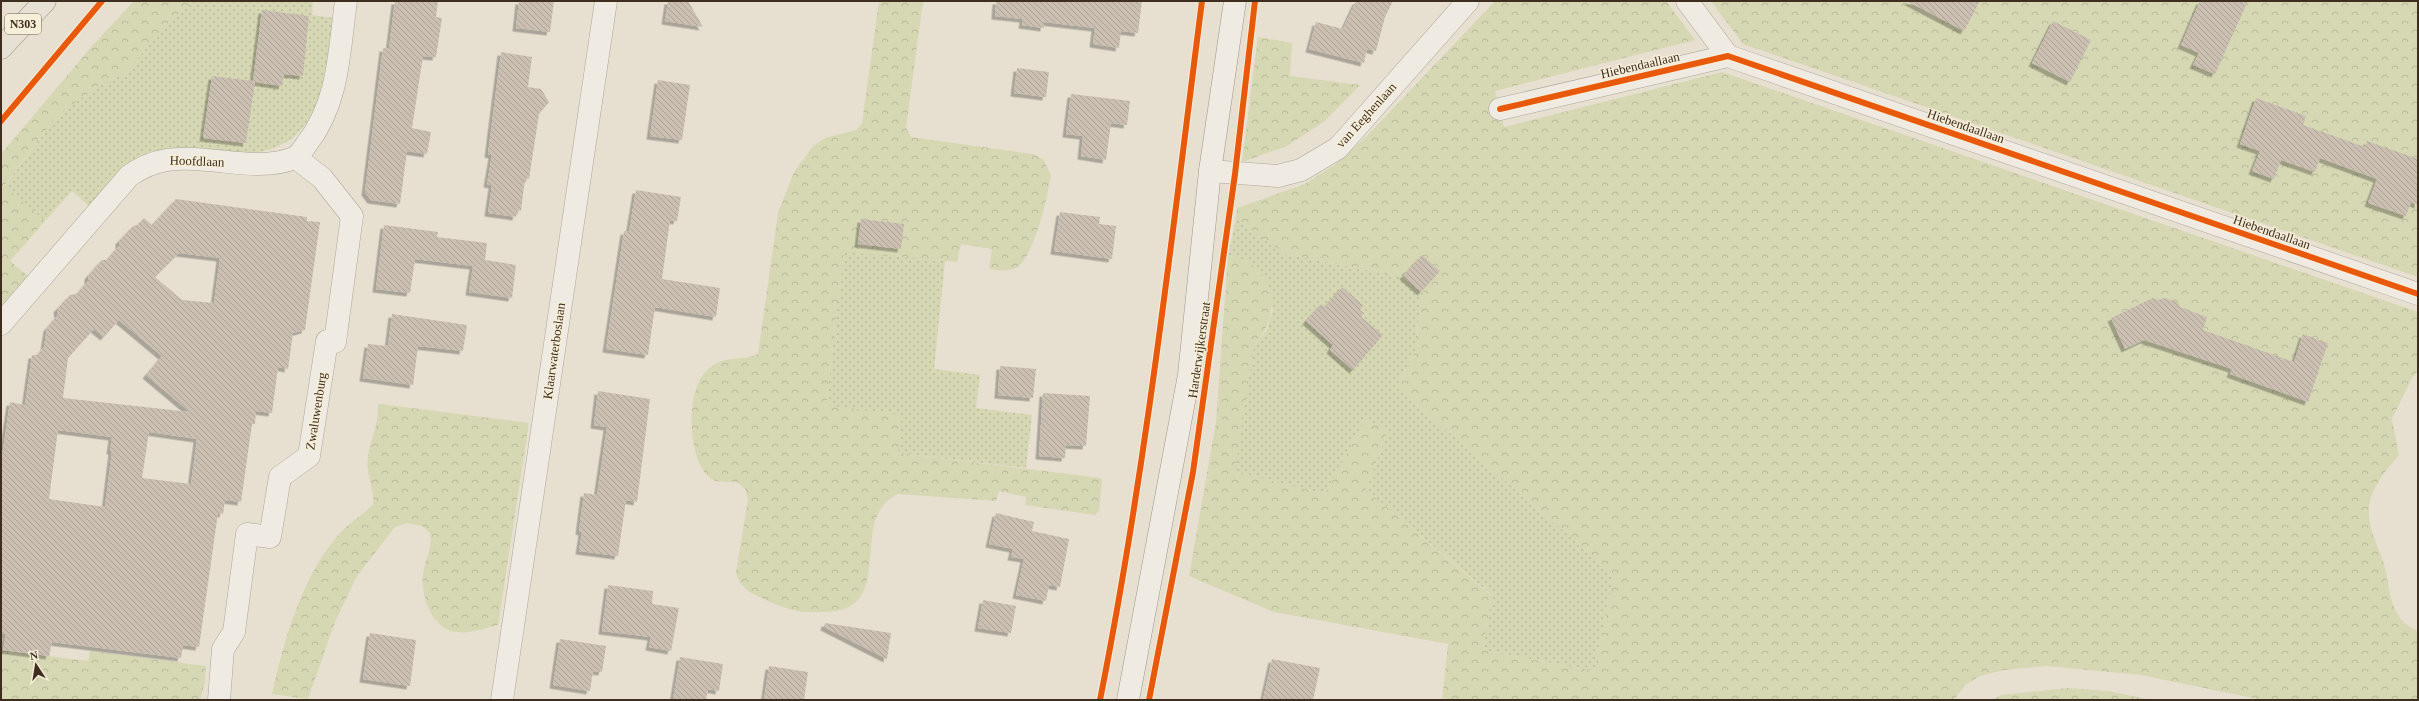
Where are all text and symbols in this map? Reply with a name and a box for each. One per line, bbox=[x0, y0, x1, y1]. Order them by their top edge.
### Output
road number: N303 bbox=[5, 14, 41, 34]
street label: Hiebendaallaan bbox=[1599, 48, 1682, 81]
street label: van Eeghenlaan bbox=[1333, 79, 1400, 151]
street label: Hiebendaallaan bbox=[1925, 106, 2007, 146]
street label: Hoofdlaan bbox=[169, 153, 225, 169]
street label: Hiebendaallaan bbox=[2231, 212, 2313, 252]
street label: Harderwijkerstraat bbox=[1185, 300, 1213, 399]
street label: Klaarwaterboslaan bbox=[540, 301, 568, 400]
street label: Zwaluwenburg bbox=[302, 371, 330, 451]
north arrow bbox=[16, 645, 56, 685]
text: N bbox=[29, 649, 39, 662]

